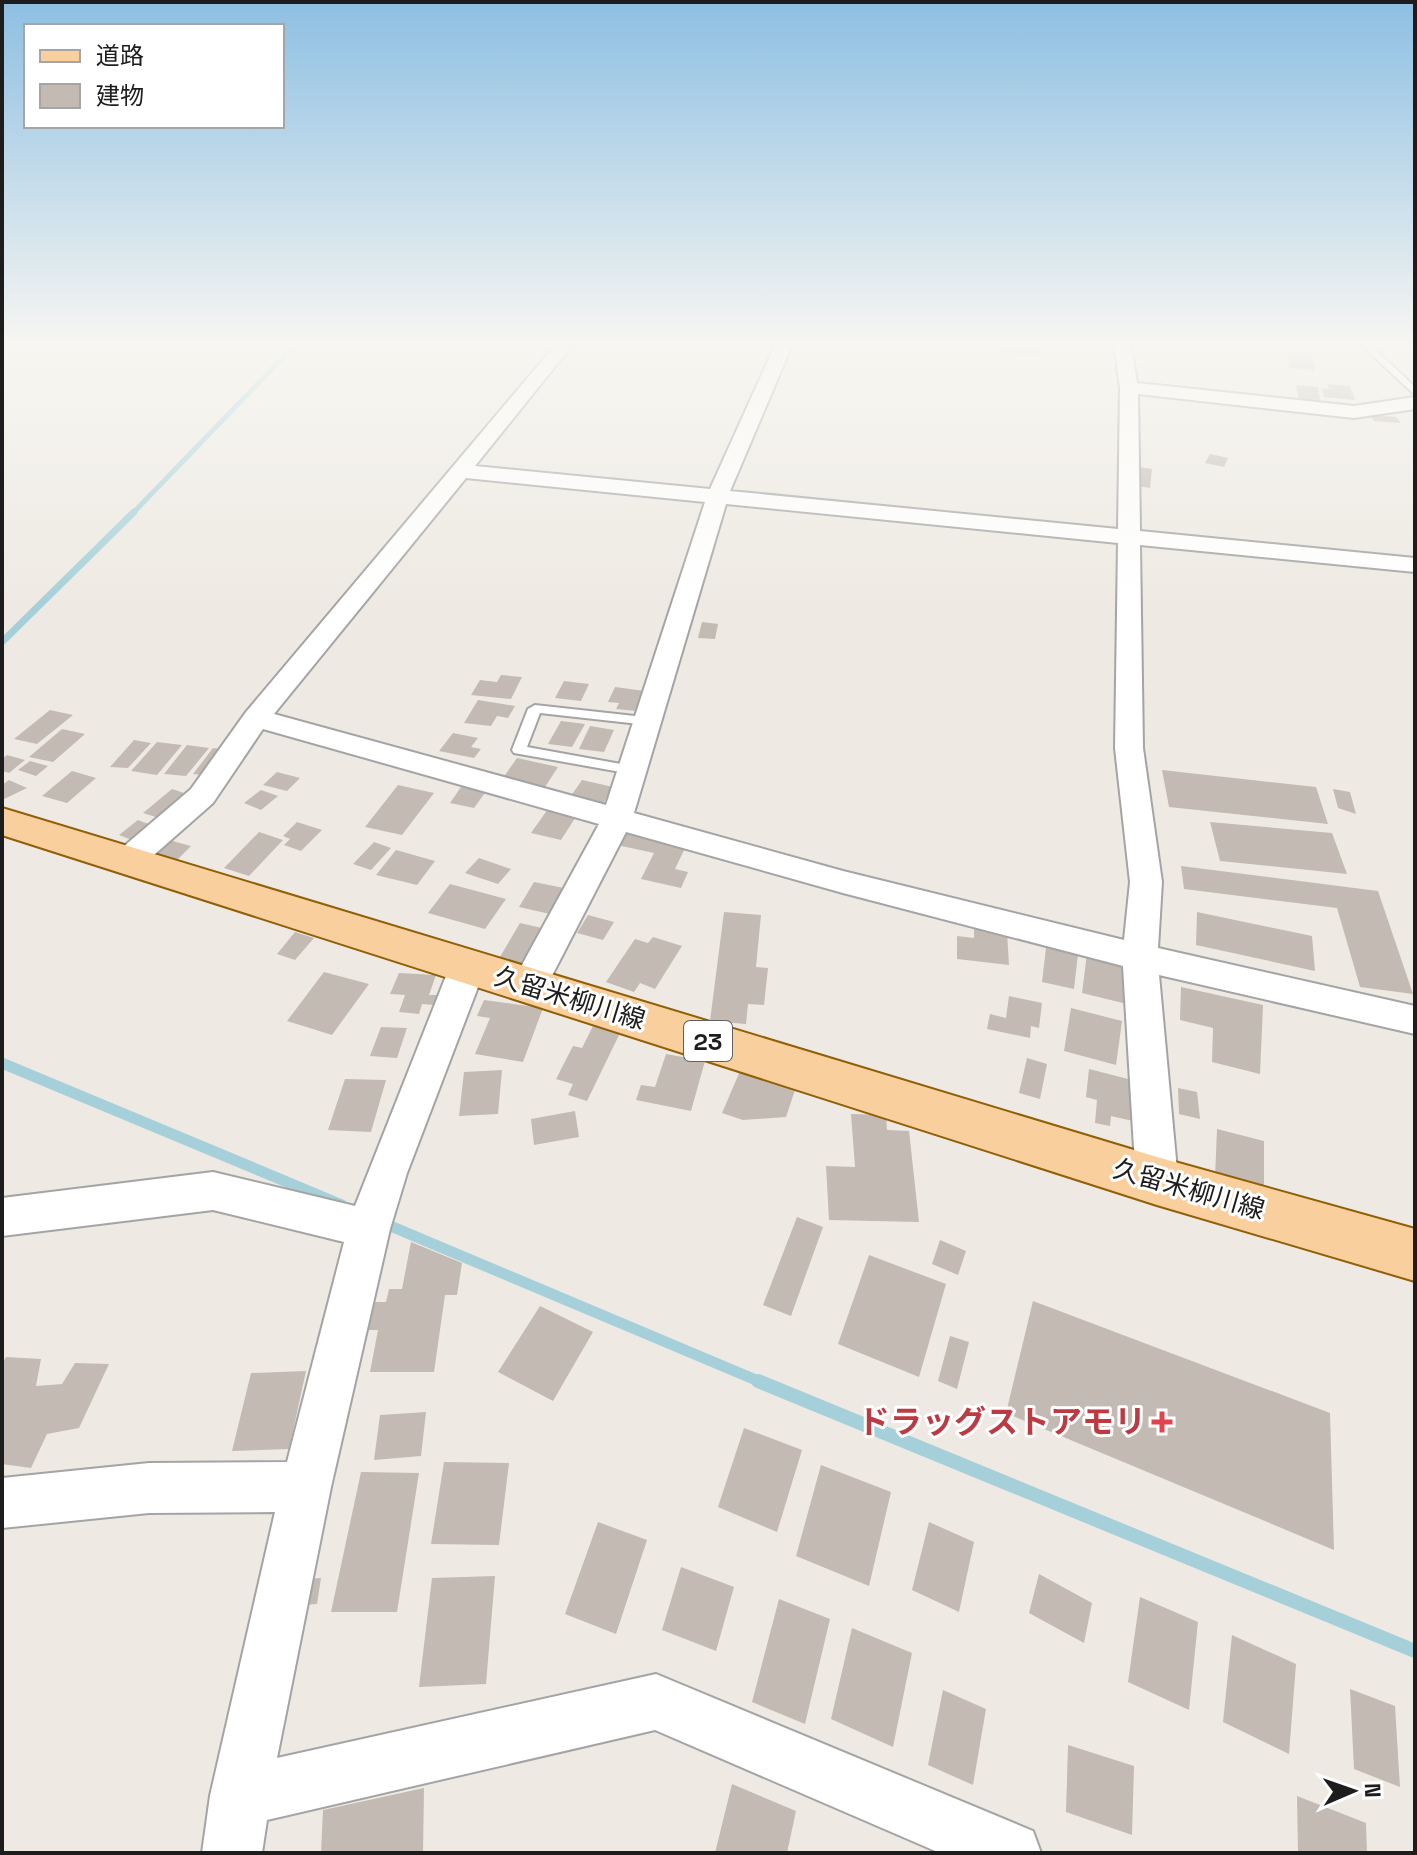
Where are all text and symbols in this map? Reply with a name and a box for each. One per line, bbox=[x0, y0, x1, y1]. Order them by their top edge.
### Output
legend bbox=[24, 24, 284, 128]
text: 道路 bbox=[96, 40, 144, 71]
text: 建物 bbox=[96, 80, 144, 111]
street label: 久留米柳川線 bbox=[490, 959, 650, 1037]
road number: 23 bbox=[684, 1021, 732, 1061]
street label: 久留米柳川線 bbox=[1109, 1151, 1269, 1227]
place label: ドラッグストアモリ bbox=[858, 1402, 1146, 1442]
marker: ドラッグストアモリ bbox=[1153, 1413, 1171, 1431]
north arrow bbox=[1313, 1751, 1393, 1831]
text: N bbox=[1359, 1782, 1387, 1798]

